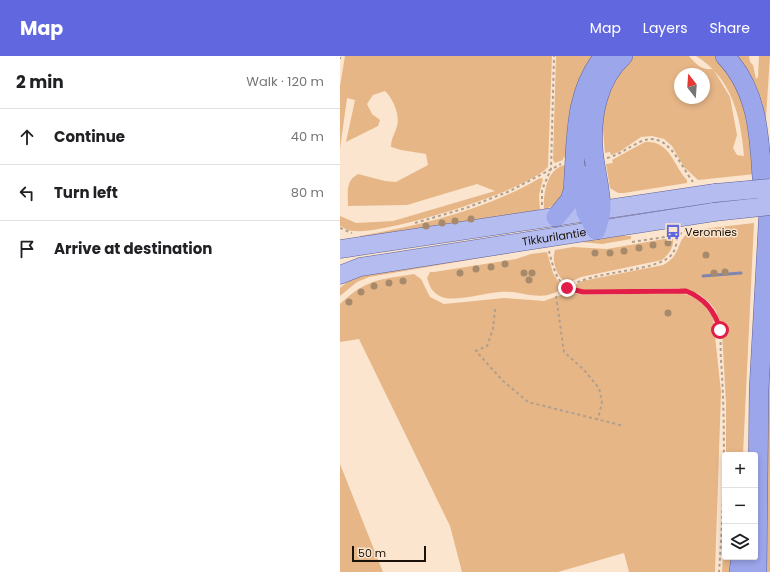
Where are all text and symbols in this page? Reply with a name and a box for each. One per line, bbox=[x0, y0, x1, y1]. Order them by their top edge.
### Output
text: Map bbox=[20, 15, 63, 42]
text: Map bbox=[590, 18, 621, 38]
text: Layers bbox=[643, 18, 687, 38]
text: Share bbox=[709, 18, 750, 38]
north arrow bbox=[674, 68, 710, 104]
text: 2 min bbox=[16, 70, 64, 94]
text: Walk · 120 m bbox=[246, 72, 324, 91]
icon: ahead bbox=[16, 126, 38, 148]
text: Continue bbox=[54, 126, 125, 147]
text: 40 m bbox=[291, 127, 324, 146]
icon: left bbox=[16, 182, 38, 204]
text: Turn left bbox=[54, 182, 118, 203]
text: 80 m bbox=[291, 183, 324, 202]
bus stop icon: Veromies bbox=[664, 223, 682, 241]
street label: Tikkurilantie bbox=[521, 224, 587, 250]
place label: Veromies bbox=[685, 224, 737, 240]
icon: arrive bbox=[16, 238, 38, 260]
text: Arrive at destination bbox=[54, 238, 212, 259]
route end bbox=[558, 279, 576, 297]
route start bbox=[711, 321, 729, 339]
map controls bbox=[722, 452, 758, 560]
button: + bbox=[722, 452, 758, 488]
button: − bbox=[722, 488, 758, 524]
button: layers bbox=[722, 524, 758, 560]
scale bar bbox=[352, 544, 426, 563]
text: 50 m bbox=[358, 545, 386, 561]

